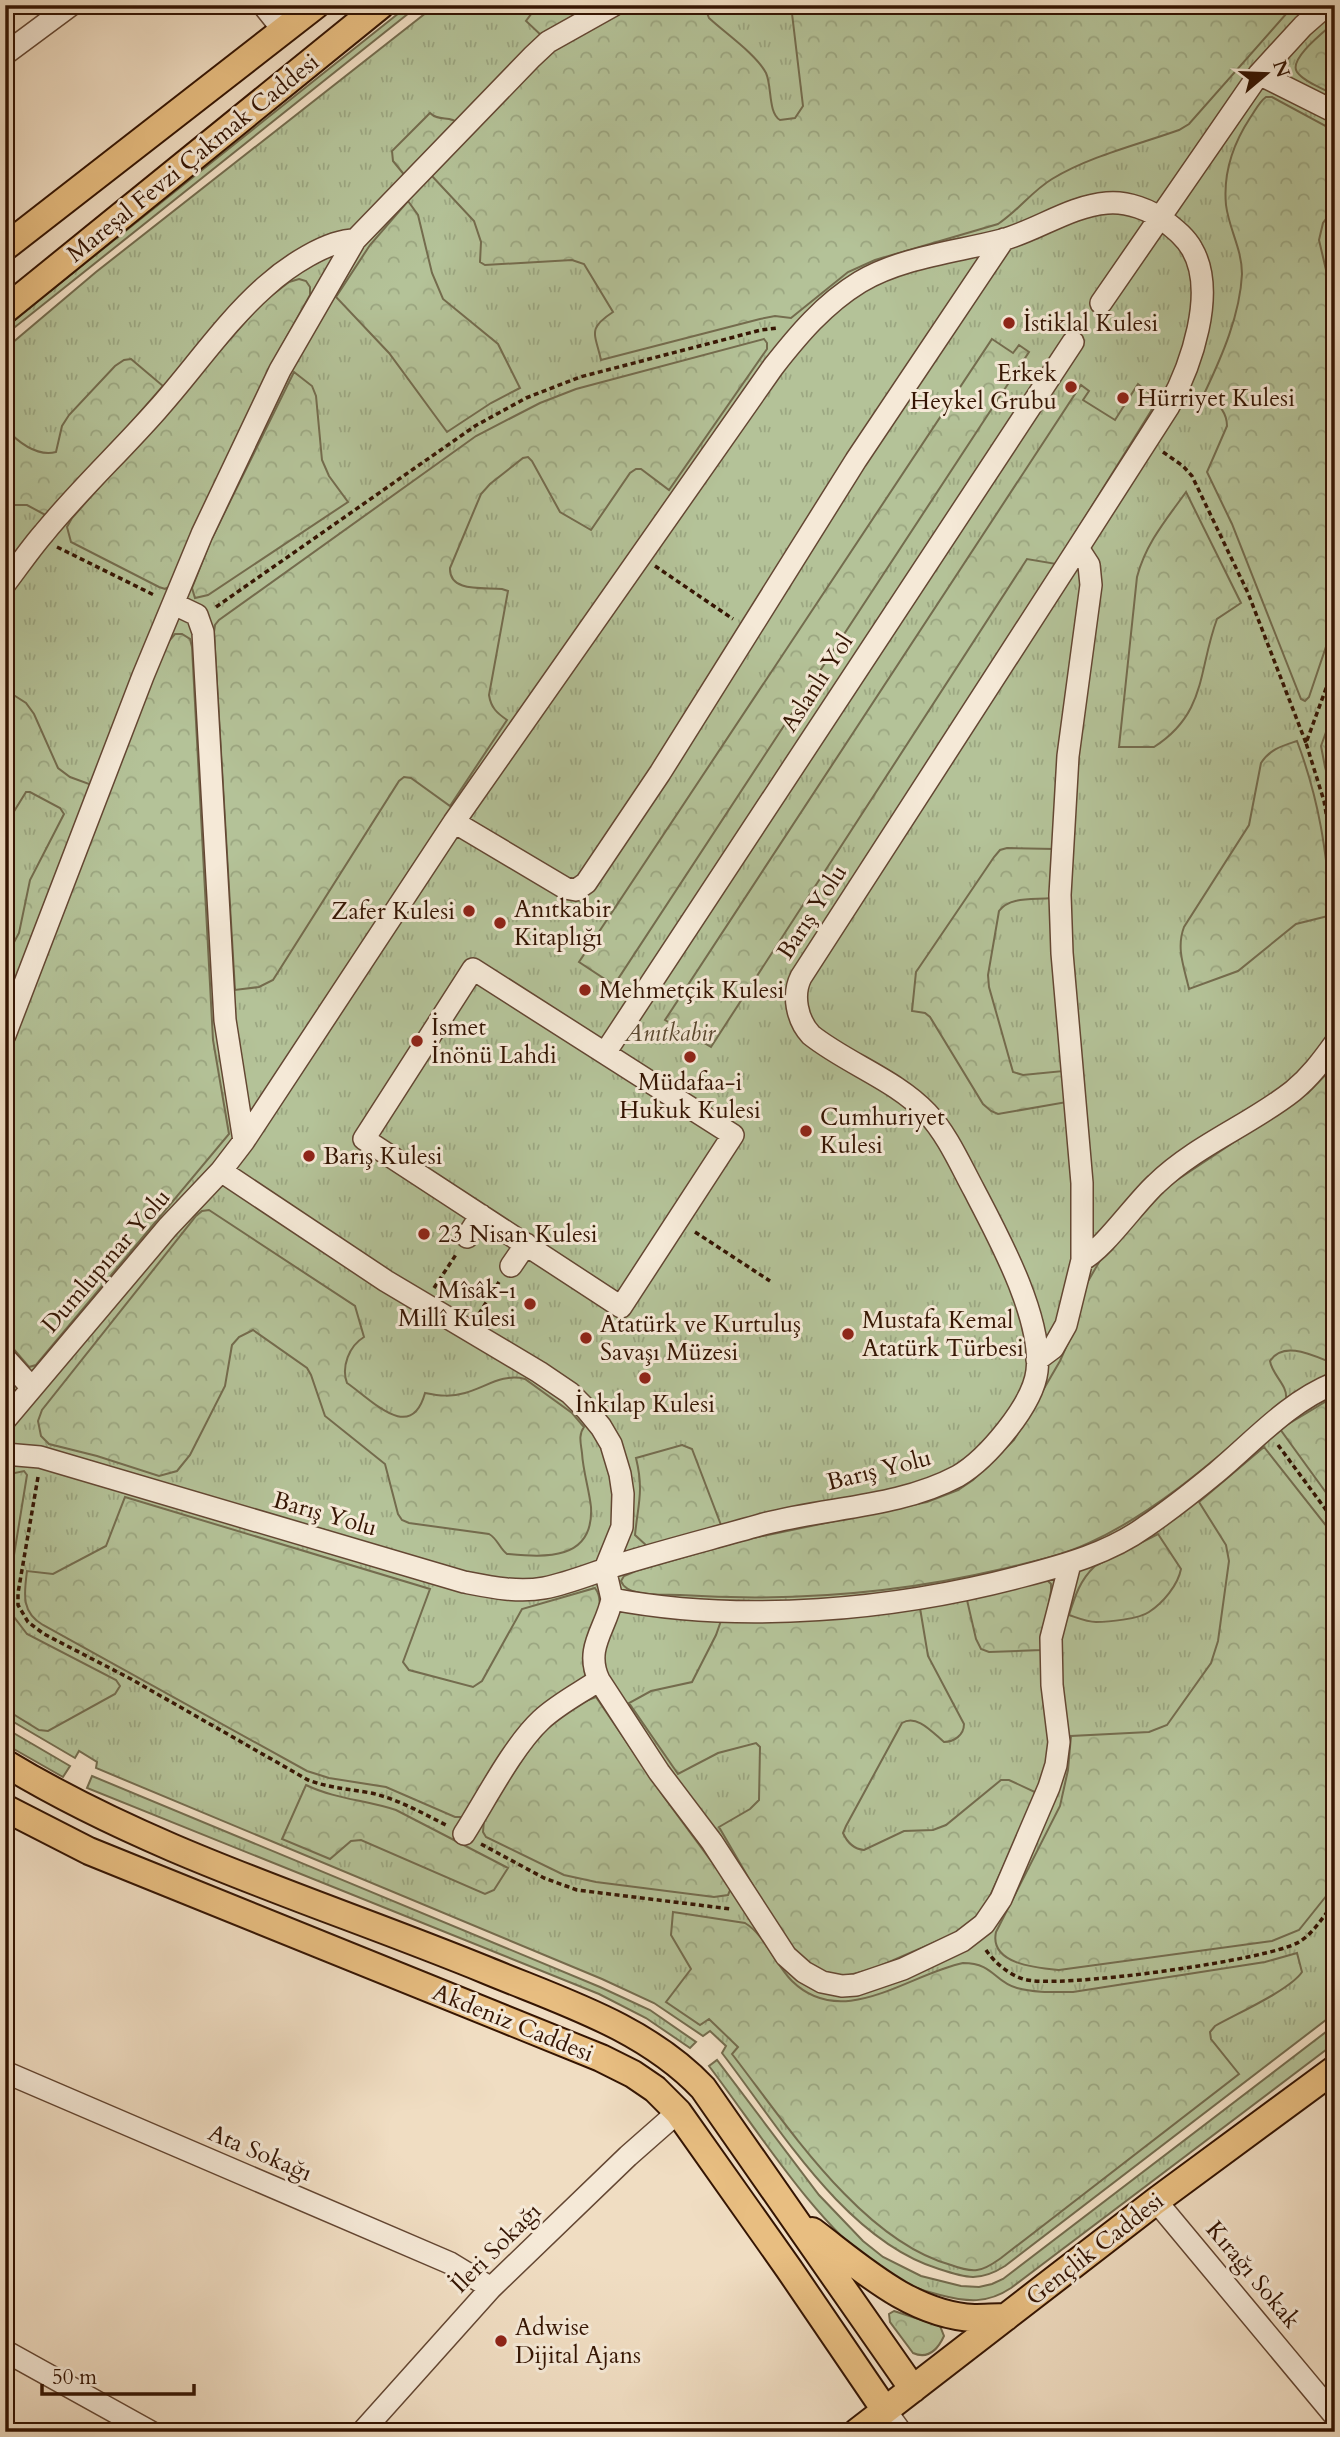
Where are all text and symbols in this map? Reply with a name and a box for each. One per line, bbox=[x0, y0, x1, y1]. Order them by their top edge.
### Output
north arrow bbox=[1232, 38, 1302, 108]
street label: Mareşal Fevzi Çakmak Caddesi bbox=[60, 46, 326, 270]
text: N bbox=[1266, 57, 1296, 81]
place label: İstiklal Kulesi bbox=[1023, 307, 1158, 340]
marker: İstiklal Kulesi bbox=[1001, 315, 1017, 331]
place label: Erkek Heykel Grubu bbox=[910, 357, 1057, 418]
marker: Erkek Heykel Grubu bbox=[1063, 379, 1079, 395]
place label: Hürriyet Kulesi bbox=[1137, 382, 1295, 415]
marker: Hürriyet Kulesi bbox=[1115, 390, 1131, 406]
street label: Aslanlı Yol bbox=[773, 627, 861, 739]
street label: Barış Yolu bbox=[769, 858, 855, 966]
place label: Anıtkabir Kitaplığı bbox=[514, 893, 611, 954]
place label: Zafer Kulesi bbox=[331, 895, 455, 928]
marker: Zafer Kulesi bbox=[461, 903, 477, 919]
marker: Anıtkabir Kitaplığı bbox=[492, 915, 508, 931]
place label: Mehmetçik Kulesi bbox=[599, 974, 785, 1007]
marker: Mehmetçik Kulesi bbox=[577, 982, 593, 998]
place label: İsmet İnönü Lahdi bbox=[431, 1011, 557, 1072]
park label: Anıtkabir bbox=[624, 1017, 717, 1050]
marker: İsmet İnönü Lahdi bbox=[409, 1033, 425, 1049]
marker: Müdafaa-i Hukuk Kulesi bbox=[682, 1049, 698, 1065]
place label: Müdafaa-i Hukuk Kulesi bbox=[619, 1066, 761, 1127]
place label: Cumhuriyet Kulesi bbox=[820, 1101, 945, 1162]
marker: Cumhuriyet Kulesi bbox=[798, 1123, 814, 1139]
place label: Barış Kulesi bbox=[323, 1140, 443, 1173]
marker: Barış Kulesi bbox=[301, 1148, 317, 1164]
street label: Dumlupınar Yolu bbox=[34, 1182, 178, 1340]
place label: 23 Nisan Kulesi bbox=[438, 1218, 598, 1251]
marker: 23 Nisan Kulesi bbox=[416, 1226, 432, 1242]
place label: Mîsâk-ı Millî Kulesi bbox=[398, 1274, 516, 1335]
marker: Mîsâk-ı Millî Kulesi bbox=[522, 1296, 538, 1312]
place label: Mustafa Kemal Atatürk Türbesi bbox=[862, 1304, 1024, 1365]
place label: Atatürk ve Kurtuluş Savaşı Müzesi bbox=[600, 1308, 801, 1369]
marker: Mustafa Kemal Atatürk Türbesi bbox=[840, 1326, 856, 1342]
marker: Atatürk ve Kurtuluş Savaşı Müzesi bbox=[578, 1330, 594, 1346]
marker: İnkılap Kulesi bbox=[637, 1370, 653, 1386]
place label: İnkılap Kulesi bbox=[575, 1388, 715, 1421]
street label: Barış Yolu bbox=[823, 1441, 935, 1499]
street label: Barış Yolu bbox=[269, 1483, 381, 1545]
street label: Akdeniz Caddesi bbox=[428, 1976, 599, 2070]
street label: Ata Sokağı bbox=[203, 2116, 317, 2190]
street label: Gençlik Caddesi bbox=[1019, 2185, 1171, 2313]
street label: İleri Sokağı bbox=[443, 2195, 549, 2301]
street label: Kırağı Sokak bbox=[1198, 2214, 1308, 2336]
place label: Adwise Dijital Ajans bbox=[515, 2311, 641, 2372]
marker: Adwise Dijital Ajans bbox=[493, 2333, 509, 2349]
scale bar bbox=[42, 2353, 194, 2397]
text: 50 m bbox=[52, 2363, 97, 2392]

